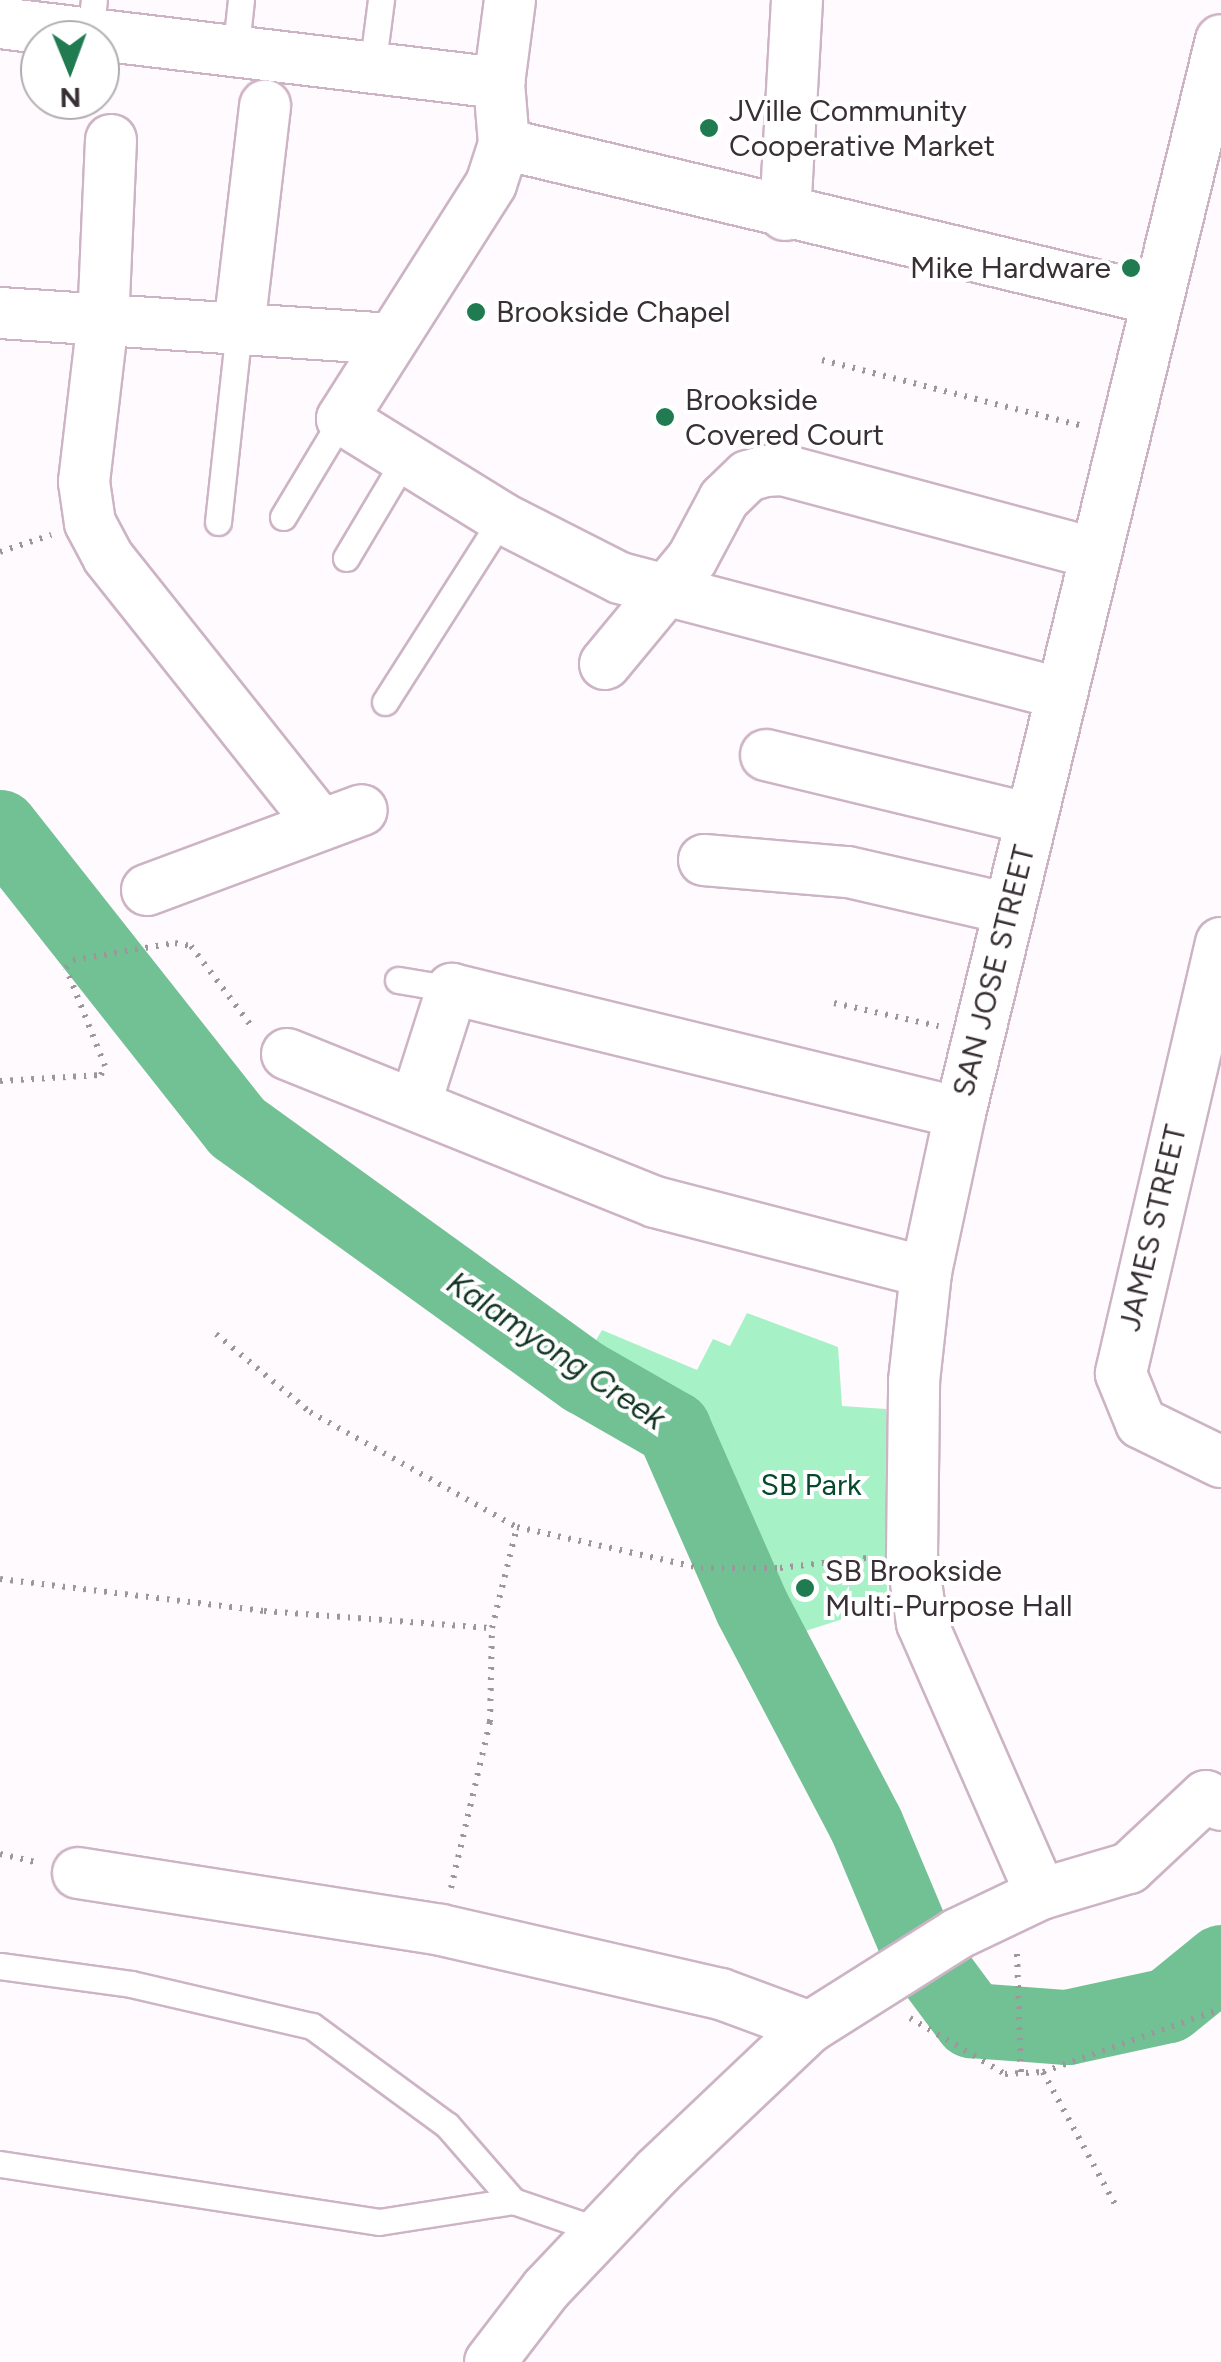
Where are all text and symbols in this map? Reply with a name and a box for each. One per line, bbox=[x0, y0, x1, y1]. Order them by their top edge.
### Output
north arrow bbox=[20, 20, 120, 120]
text: N bbox=[59, 81, 82, 115]
place label: JVille Community Cooperative Market bbox=[729, 93, 995, 164]
marker: JVille Community Cooperative Market bbox=[698, 117, 720, 139]
place label: Mike Hardware bbox=[910, 250, 1111, 286]
marker: Mike Hardware bbox=[1120, 257, 1142, 279]
place label: Brookside Chapel bbox=[496, 294, 731, 330]
marker: Brookside Chapel bbox=[465, 301, 487, 323]
place label: Brookside Covered Court bbox=[685, 382, 884, 452]
marker: Brookside Covered Court bbox=[654, 406, 676, 428]
street label: SAN JOSE STREET bbox=[945, 842, 1043, 1100]
street label: JAMES STREET bbox=[1112, 1121, 1194, 1335]
water label: Kalamyong Creek bbox=[440, 1264, 672, 1438]
park label: SB Park bbox=[760, 1467, 862, 1503]
place label: SB Brookside Multi-Purpose Hall bbox=[825, 1553, 1073, 1624]
marker: SB Brookside Multi-Purpose Hall bbox=[794, 1577, 816, 1599]

